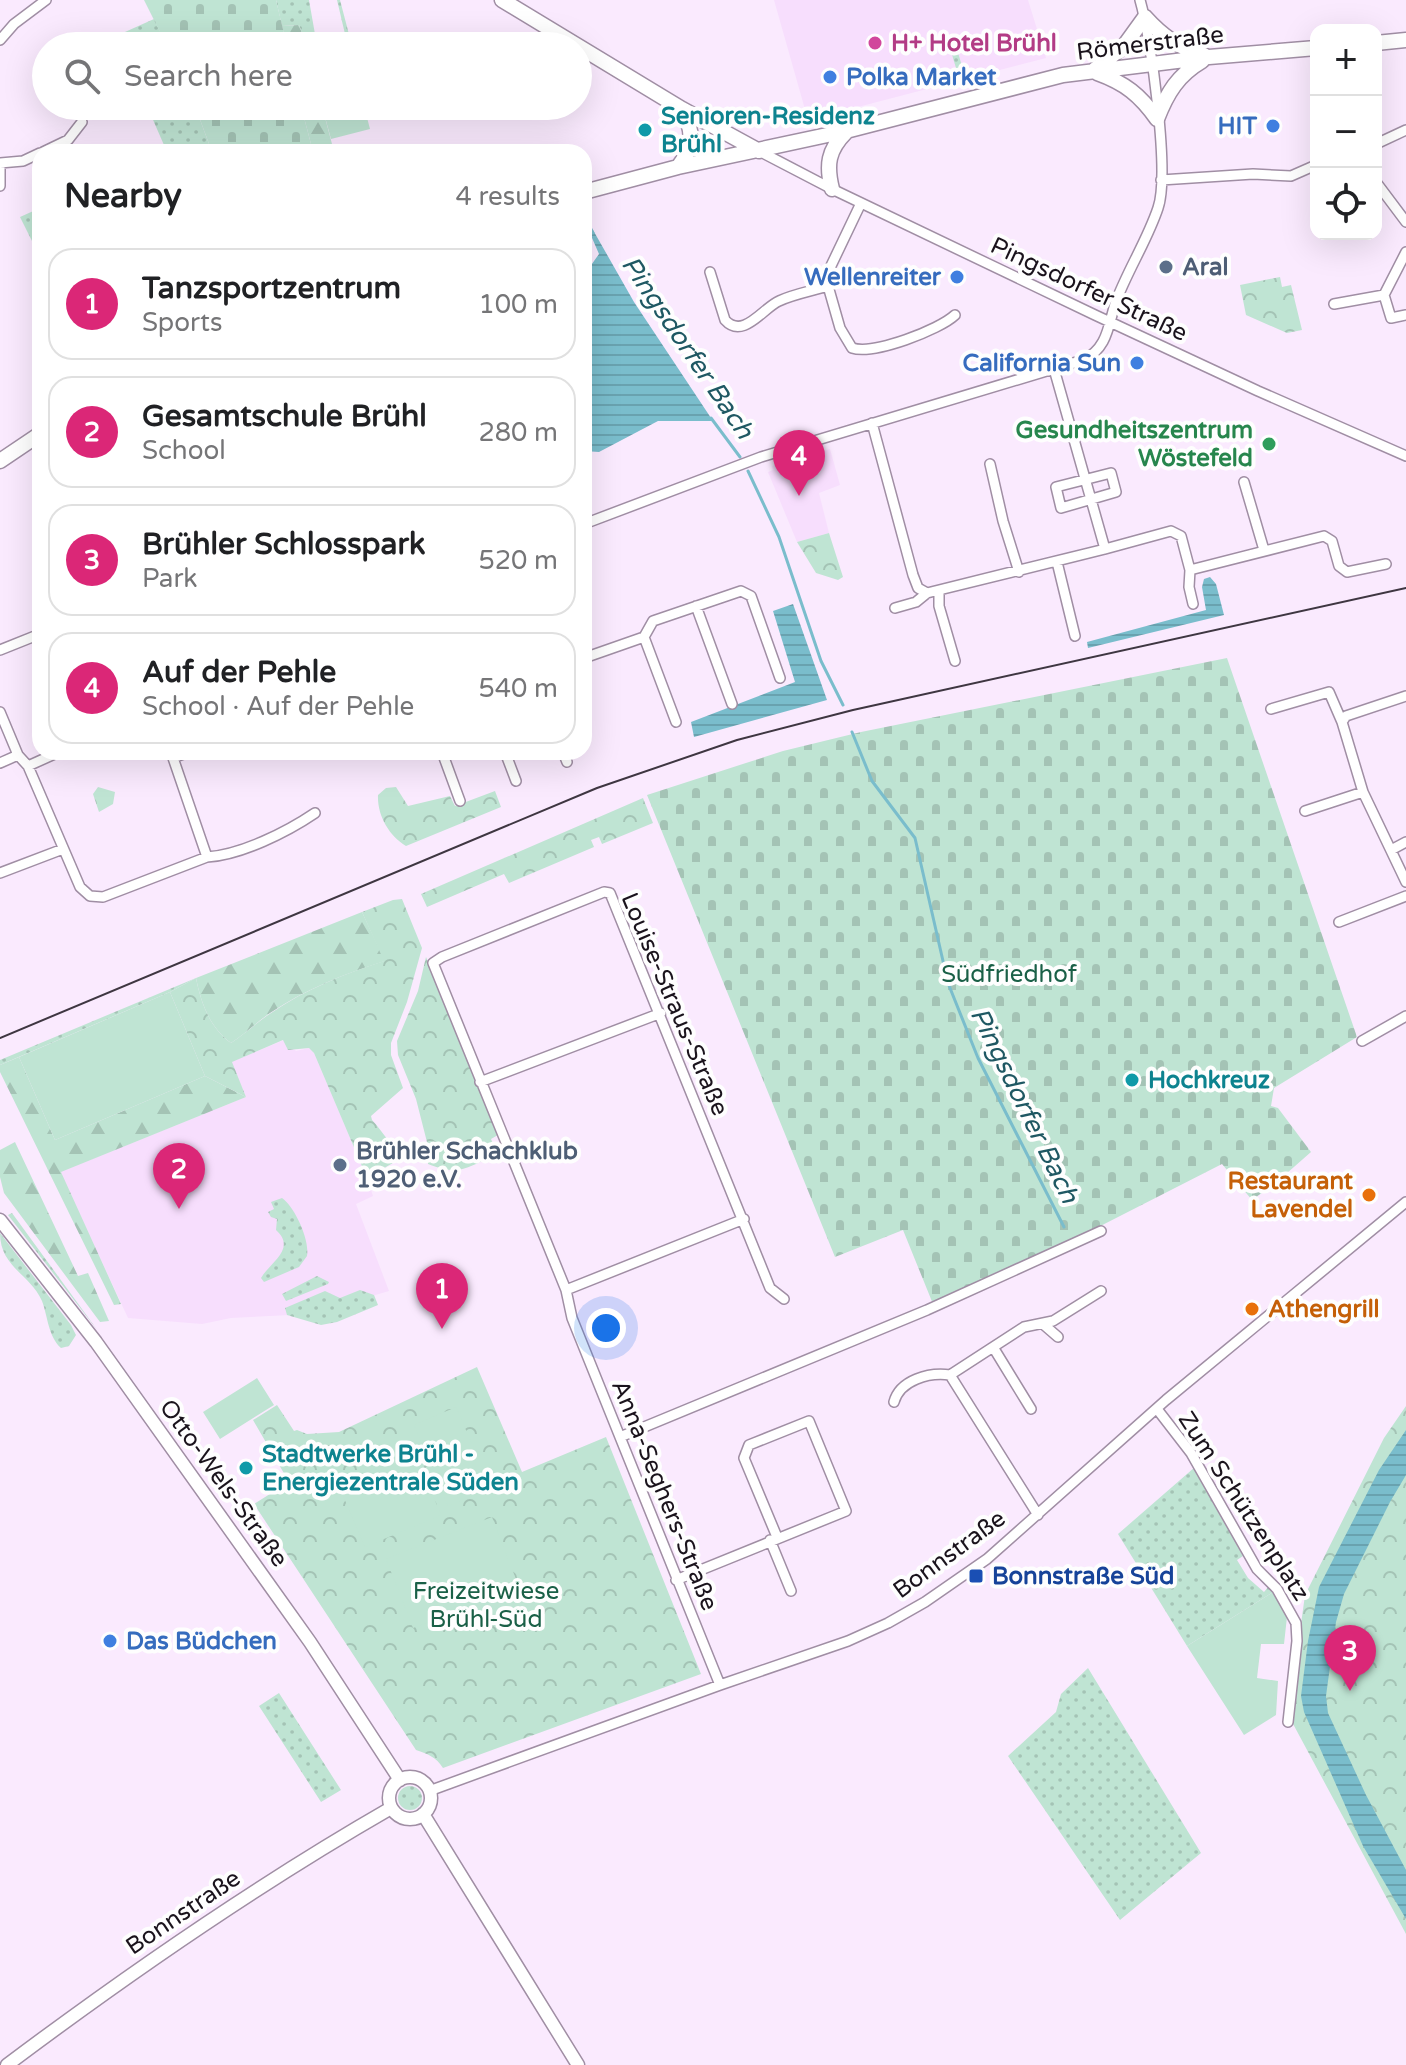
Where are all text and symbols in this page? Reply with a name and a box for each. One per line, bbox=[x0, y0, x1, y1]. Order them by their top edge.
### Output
street label: Römerstraße bbox=[1075, 20, 1225, 67]
map controls bbox=[1310, 24, 1382, 240]
button: + bbox=[1310, 24, 1382, 96]
place label: H+ Hotel Brühl bbox=[891, 29, 1057, 58]
search box bbox=[32, 32, 592, 120]
marker: H+ Hotel Brühl bbox=[866, 34, 884, 52]
icon: search bbox=[60, 54, 104, 98]
text: Search here bbox=[124, 58, 293, 95]
place label: Polka Market bbox=[846, 63, 997, 92]
marker: Polka Market bbox=[821, 68, 839, 86]
button: − bbox=[1310, 96, 1382, 168]
place label: Senioren-Residenz Brühl bbox=[661, 102, 875, 159]
place label: HIT bbox=[1217, 112, 1257, 141]
marker: HIT bbox=[1264, 117, 1282, 135]
marker: Senioren-Residenz Brühl bbox=[636, 121, 654, 139]
button: locate bbox=[1310, 168, 1382, 240]
text: Nearby bbox=[64, 176, 182, 217]
text: 4 results bbox=[455, 181, 560, 212]
street label: Pingsdorfer Straße bbox=[986, 231, 1192, 348]
water label: Pingsdorfer Bach bbox=[615, 250, 761, 445]
place label: Aral bbox=[1182, 253, 1228, 282]
marker: Aral bbox=[1157, 258, 1175, 276]
place label: Wellenreiter bbox=[804, 263, 942, 292]
marker: Wellenreiter bbox=[948, 268, 966, 286]
text: Tanzsportzentrum bbox=[142, 270, 401, 307]
text: 1 bbox=[84, 289, 100, 320]
text: 100 m bbox=[478, 289, 558, 320]
text: Sports bbox=[142, 307, 222, 338]
place label: California Sun bbox=[963, 349, 1121, 378]
marker: California Sun bbox=[1128, 354, 1146, 372]
text: Gesamtschule Brühl bbox=[142, 398, 427, 435]
place label: Gesundheitszentrum Wöstefeld bbox=[1016, 416, 1253, 473]
text: 2 bbox=[84, 417, 100, 448]
text: 280 m bbox=[478, 417, 558, 448]
pin: 4 bbox=[773, 430, 825, 496]
text: School bbox=[142, 435, 226, 466]
marker: Gesundheitszentrum Wöstefeld bbox=[1260, 435, 1278, 453]
text: Brühler Schlosspark bbox=[142, 526, 425, 563]
text: 3 bbox=[84, 545, 100, 576]
text: 520 m bbox=[478, 545, 558, 576]
text: Park bbox=[142, 563, 198, 594]
text: Auf der Pehle bbox=[142, 654, 336, 691]
text: 4 bbox=[84, 673, 100, 704]
text: 540 m bbox=[478, 673, 558, 704]
text: School · Auf der Pehle bbox=[142, 691, 414, 722]
street label: Louise-Straus-Straße bbox=[614, 888, 735, 1120]
park label: Südfriedhof bbox=[941, 960, 1078, 989]
water label: Pingsdorfer Bach bbox=[964, 1002, 1086, 1209]
place label: Hochkreuz bbox=[1148, 1066, 1270, 1095]
marker: Hochkreuz bbox=[1123, 1071, 1141, 1089]
place label: Brühler Schachklub 1920 e.V. bbox=[356, 1137, 578, 1194]
pin: 2 bbox=[153, 1143, 205, 1209]
marker: Brühler Schachklub 1920 e.V. bbox=[331, 1156, 349, 1174]
place label: Restaurant Lavendel bbox=[1228, 1167, 1354, 1224]
marker: Restaurant Lavendel bbox=[1360, 1186, 1378, 1204]
pin: 1 bbox=[416, 1263, 468, 1329]
place label: Athengrill bbox=[1268, 1295, 1380, 1324]
marker: Athengrill bbox=[1243, 1300, 1261, 1318]
your location bbox=[586, 1308, 626, 1348]
street label: Anna-Seghers-Straße bbox=[605, 1376, 724, 1615]
street label: Otto-Wels-Straße bbox=[153, 1394, 294, 1573]
street label: Zum Schützenplatz bbox=[1172, 1406, 1316, 1606]
place label: Stadtwerke Brühl - Energiezentrale Süden bbox=[262, 1440, 519, 1497]
marker: Stadtwerke Brühl - Energiezentrale Süden bbox=[237, 1459, 255, 1477]
street label: Bonnstraße bbox=[887, 1504, 1011, 1605]
place label: Bonnstraße Süd bbox=[992, 1562, 1174, 1591]
marker: Bonnstraße Süd bbox=[967, 1567, 985, 1585]
park label: Freizeitwiese Brühl-Süd bbox=[413, 1577, 559, 1634]
pin: 3 bbox=[1324, 1625, 1376, 1691]
place label: Das Büdchen bbox=[126, 1627, 277, 1656]
marker: Das Büdchen bbox=[101, 1632, 119, 1650]
street label: Bonnstraße bbox=[121, 1864, 246, 1961]

